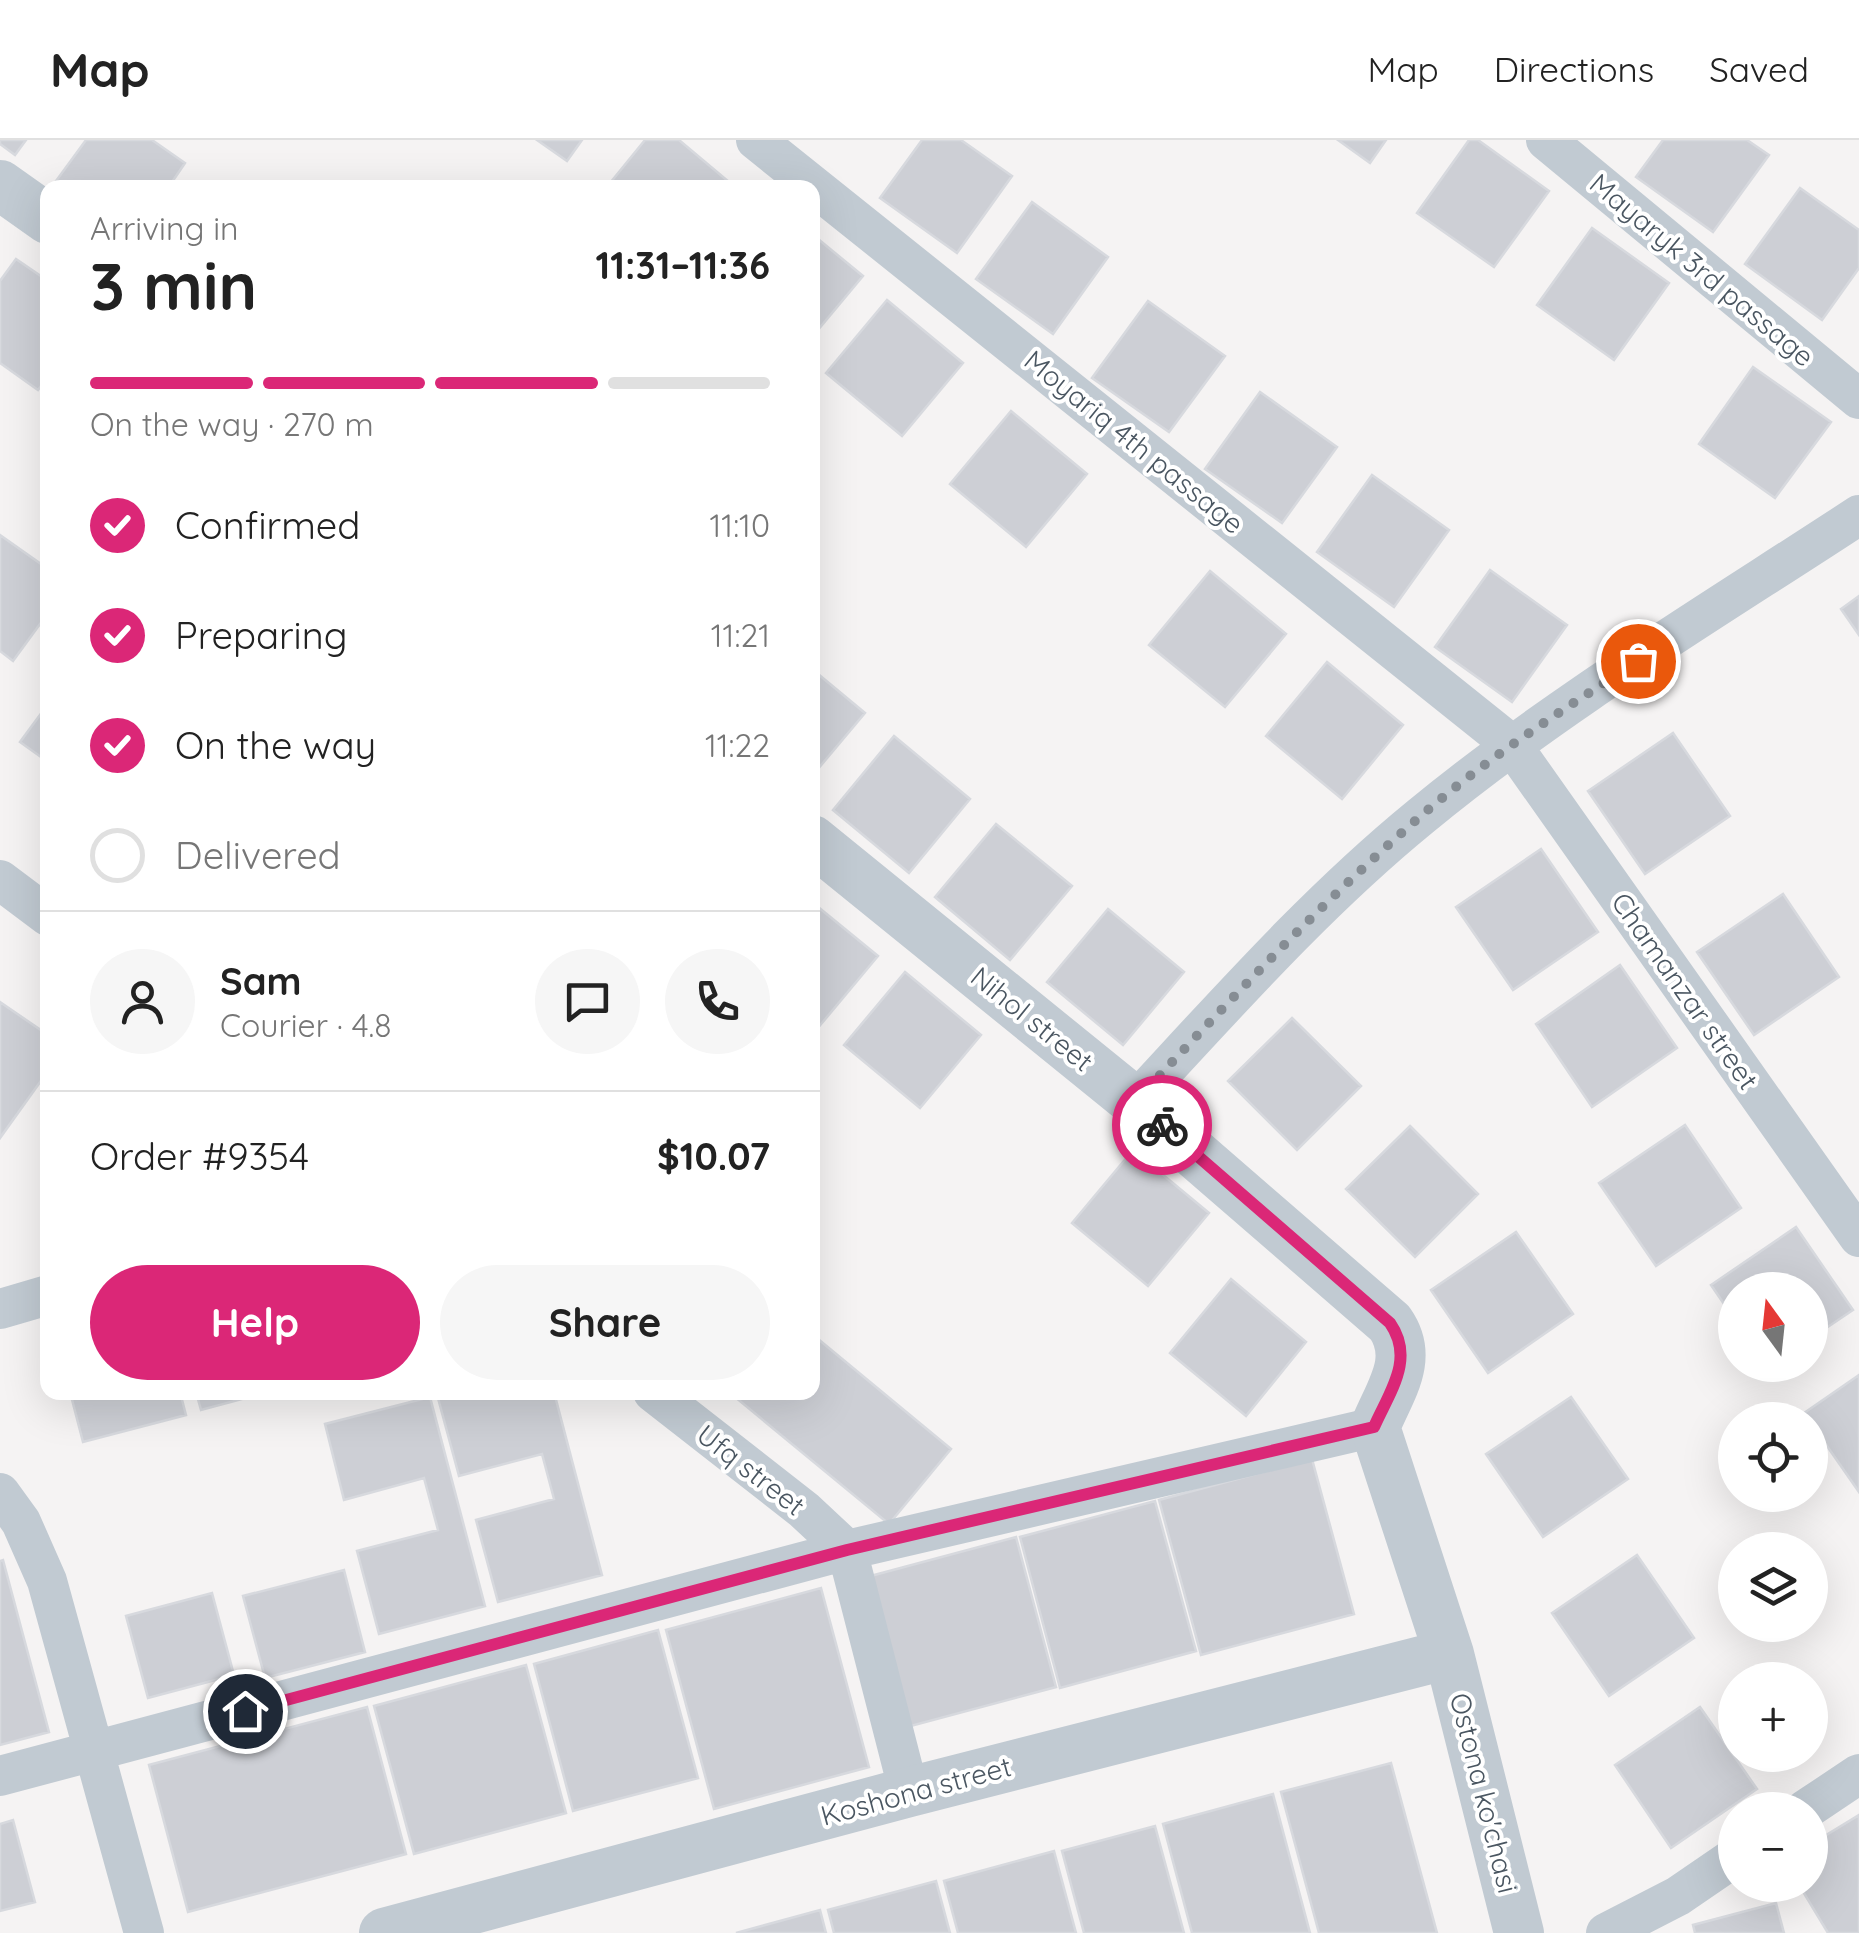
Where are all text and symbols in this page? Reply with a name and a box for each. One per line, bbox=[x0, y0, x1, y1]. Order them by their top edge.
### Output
text: Map bbox=[50, 39, 150, 99]
text: Map bbox=[1367, 47, 1439, 91]
text: Directions bbox=[1494, 47, 1654, 91]
text: Saved bbox=[1709, 47, 1809, 91]
street label: Mayaryk 3rd passage bbox=[1583, 166, 1822, 374]
text: Arriving in bbox=[90, 208, 239, 248]
text: 11:31–11:36 bbox=[595, 241, 770, 289]
text: 3 min bbox=[90, 245, 257, 326]
street label: Moyariq 4th passage bbox=[1018, 342, 1251, 541]
text: On the way · 270 m bbox=[90, 404, 374, 444]
icon: check bbox=[90, 498, 145, 553]
text: Confirmed bbox=[175, 501, 360, 549]
text: 11:10 bbox=[709, 505, 770, 545]
icon: check bbox=[90, 608, 145, 663]
text: Preparing bbox=[175, 611, 347, 659]
text: 11:21 bbox=[711, 615, 770, 655]
pin bbox=[1596, 619, 1681, 704]
icon: bag bbox=[1611, 634, 1666, 689]
icon: check bbox=[90, 718, 145, 773]
text: On the way bbox=[175, 721, 376, 769]
text: 11:22 bbox=[705, 725, 770, 765]
text: Delivered bbox=[175, 831, 341, 879]
street label: Chamanzar street bbox=[1604, 885, 1766, 1096]
button: person bbox=[90, 949, 195, 1054]
button: chat bbox=[535, 949, 640, 1054]
button: phone bbox=[665, 949, 770, 1054]
text: Sam bbox=[220, 957, 302, 1005]
street label: Nihol street bbox=[964, 959, 1101, 1079]
text: Courier · 4.8 bbox=[220, 1005, 392, 1045]
courier bbox=[1112, 1075, 1212, 1175]
icon: bike bbox=[1135, 1098, 1190, 1153]
text: Order #9354 bbox=[90, 1132, 309, 1180]
text: $10.07 bbox=[657, 1132, 770, 1180]
button: Help bbox=[90, 1265, 420, 1380]
button: Share bbox=[440, 1265, 770, 1380]
north arrow bbox=[1718, 1272, 1828, 1382]
map controls bbox=[1718, 1272, 1828, 1902]
button: locate bbox=[1718, 1402, 1828, 1512]
street label: Ufq street bbox=[690, 1417, 812, 1523]
button: layers bbox=[1718, 1532, 1828, 1642]
button: + bbox=[1718, 1662, 1828, 1772]
pin bbox=[203, 1669, 288, 1754]
icon: home bbox=[218, 1684, 273, 1739]
street label: Ostona ko'chasi bbox=[1443, 1689, 1526, 1896]
street label: Koshona street bbox=[817, 1748, 1015, 1833]
button: − bbox=[1718, 1792, 1828, 1902]

